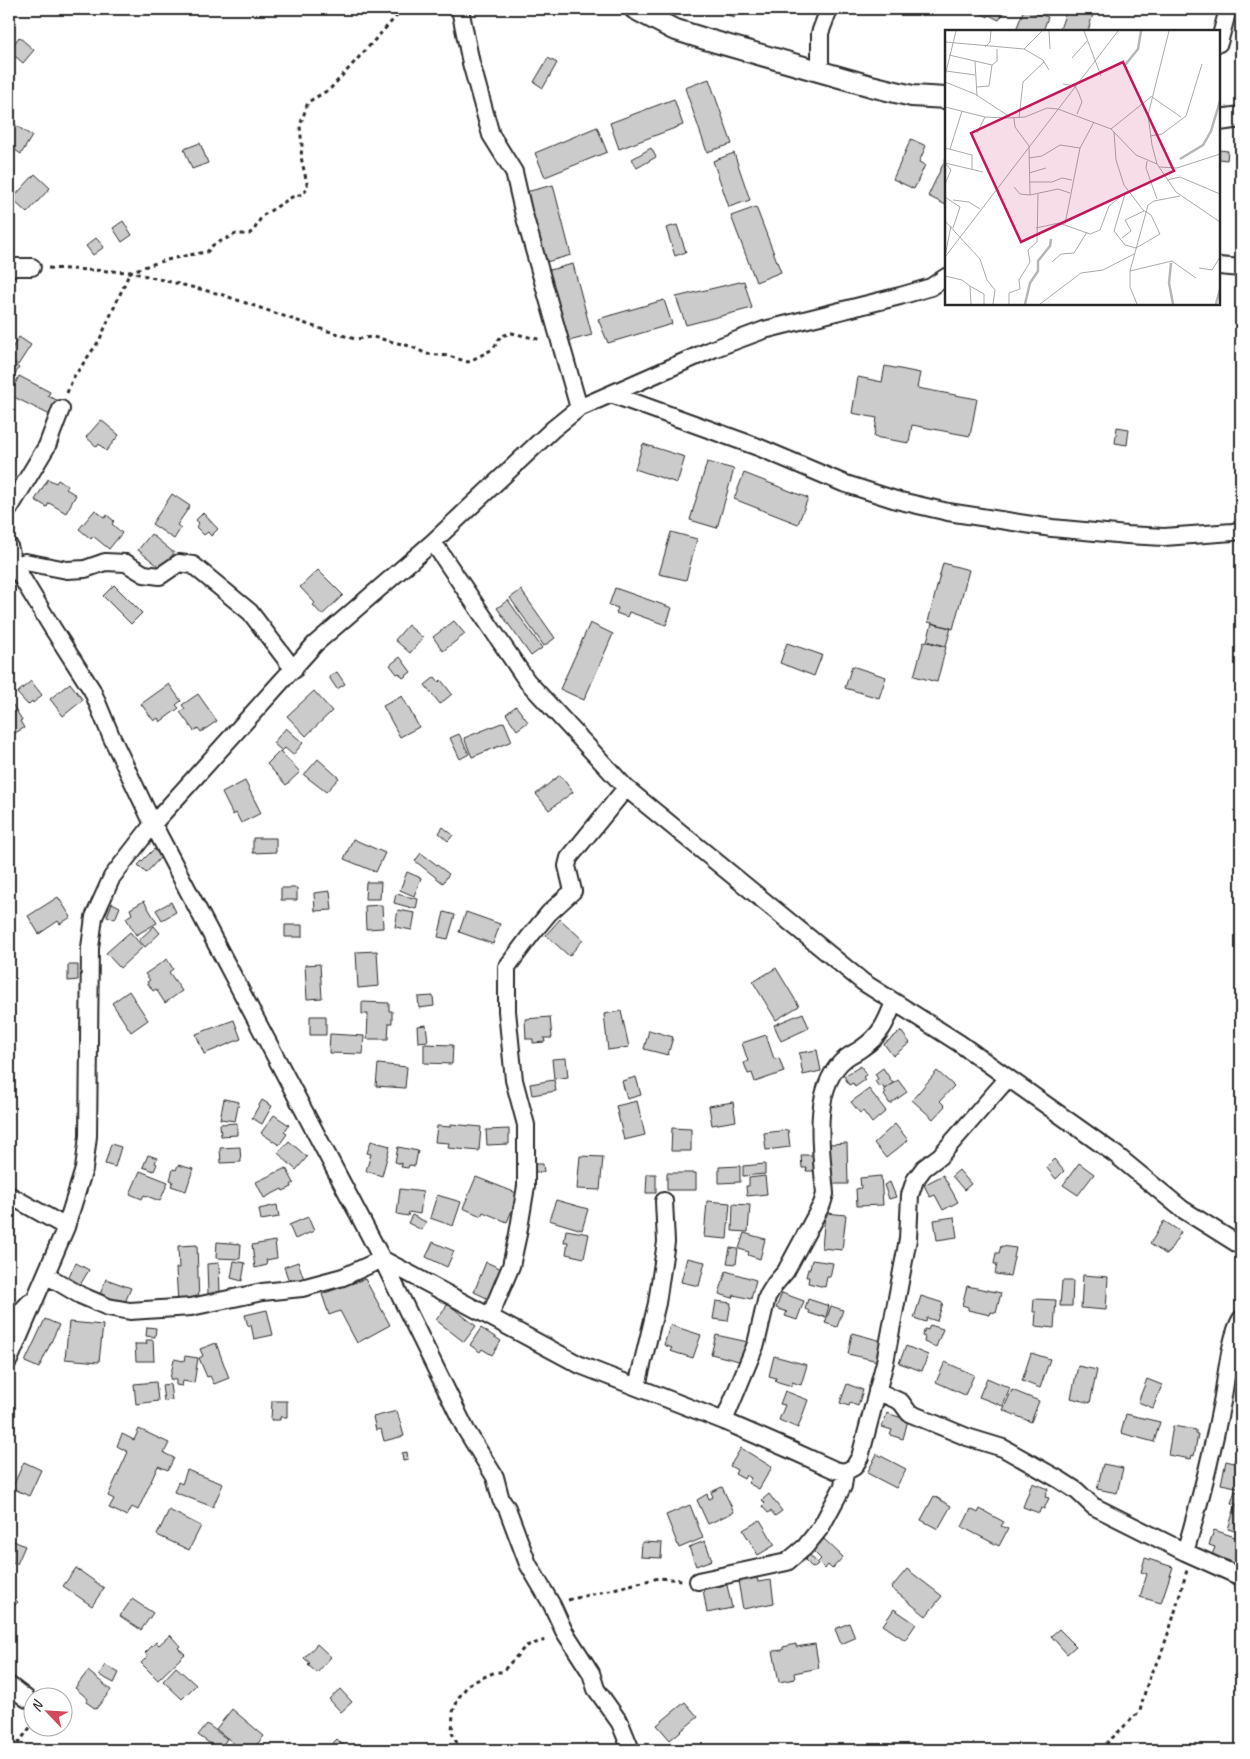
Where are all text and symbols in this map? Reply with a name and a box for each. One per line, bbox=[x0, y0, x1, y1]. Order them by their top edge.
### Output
inset map bbox=[945, 30, 1220, 305]
north arrow bbox=[22, 1686, 72, 1736]
text: N bbox=[27, 1697, 47, 1714]

